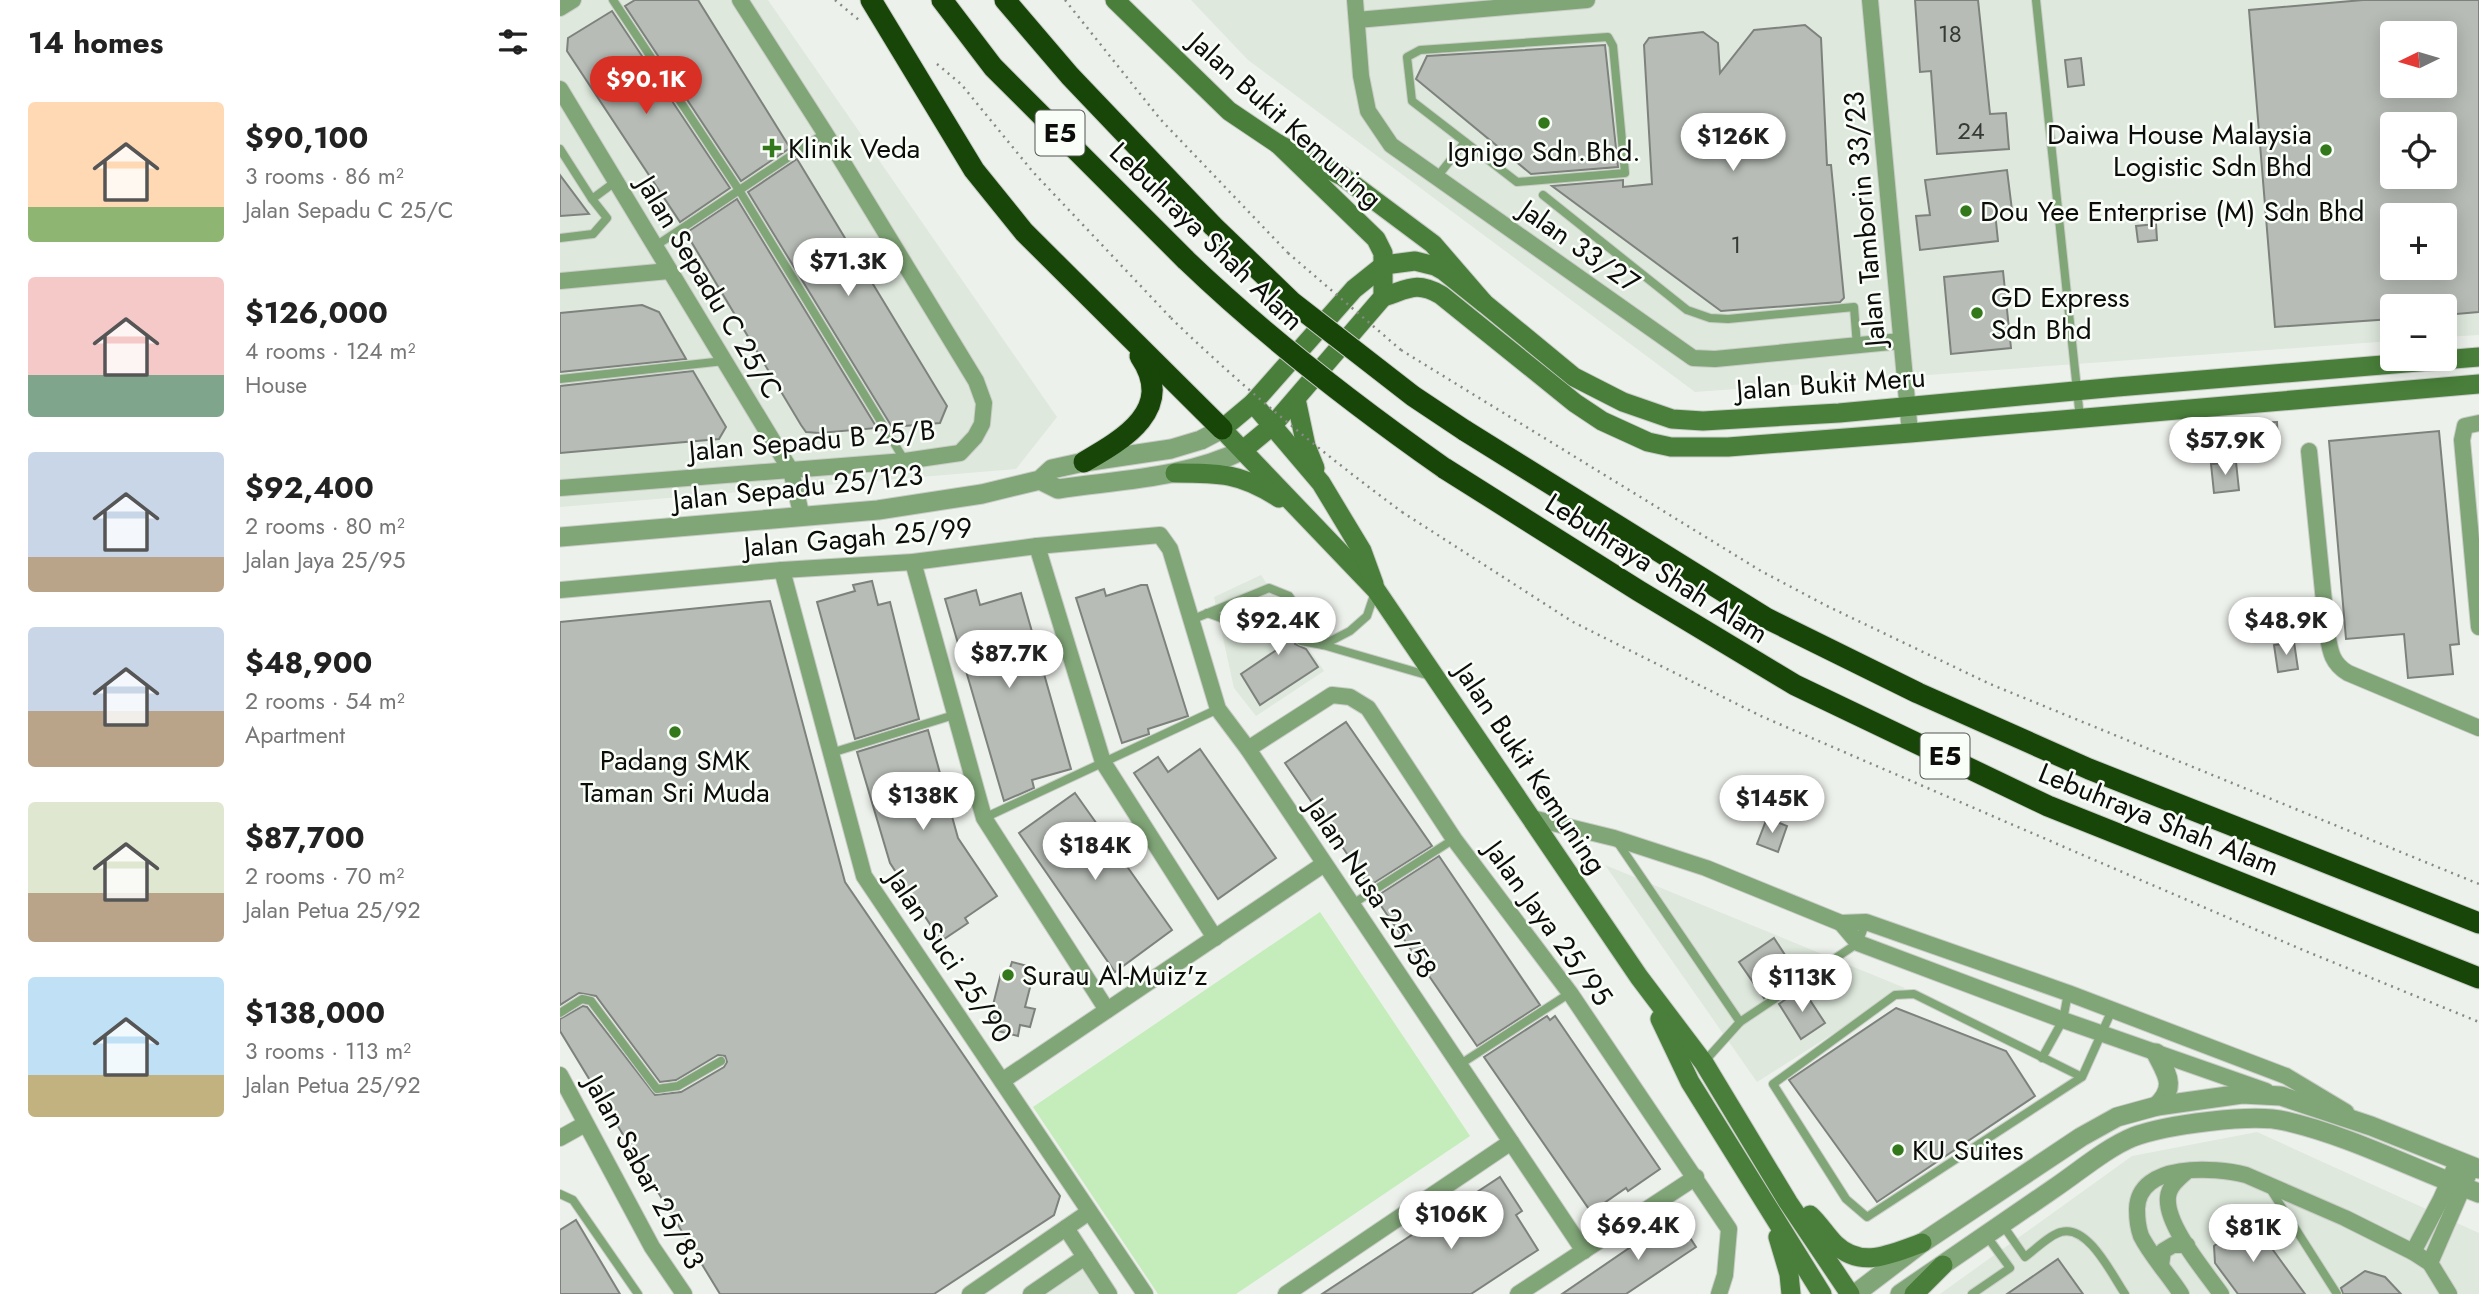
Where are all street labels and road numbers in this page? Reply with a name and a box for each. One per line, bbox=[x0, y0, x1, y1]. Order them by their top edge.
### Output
street label: Jalan Bukit Kemuning bbox=[1177, 20, 1391, 218]
street label: Jalan Tamborin 33/23 bbox=[1833, 90, 1896, 352]
road number: E5 bbox=[1036, 110, 1084, 156]
street label: Lebuhraya Shah Alam bbox=[1100, 133, 1313, 340]
street label: Jalan Sepadu C 25/C bbox=[625, 164, 793, 407]
street label: Jalan 33/27 bbox=[1508, 188, 1648, 303]
street label: Jalan Bukit Meru bbox=[1731, 356, 1927, 411]
street label: Jalan Sepadu B 25/B bbox=[683, 409, 937, 472]
street label: Jalan Sepadu 25/123 bbox=[667, 454, 925, 521]
street label: Lebuhraya Shah Alam bbox=[1537, 483, 1776, 654]
street label: Jalan Gagah 25/99 bbox=[738, 507, 974, 568]
street label: Jalan Bukit Kemuning bbox=[1442, 651, 1617, 882]
road number: E5 bbox=[1920, 734, 1970, 778]
street label: Lebuhraya Shah Alam bbox=[2032, 752, 2285, 886]
street label: Jalan Nusa 25/58 bbox=[1294, 786, 1447, 987]
street label: Jalan Jaya 25/95 bbox=[1472, 829, 1623, 1014]
street label: Jalan Suci 25/90 bbox=[874, 858, 1023, 1051]
street label: Jalan Sabar 25/83 bbox=[572, 1064, 715, 1277]

